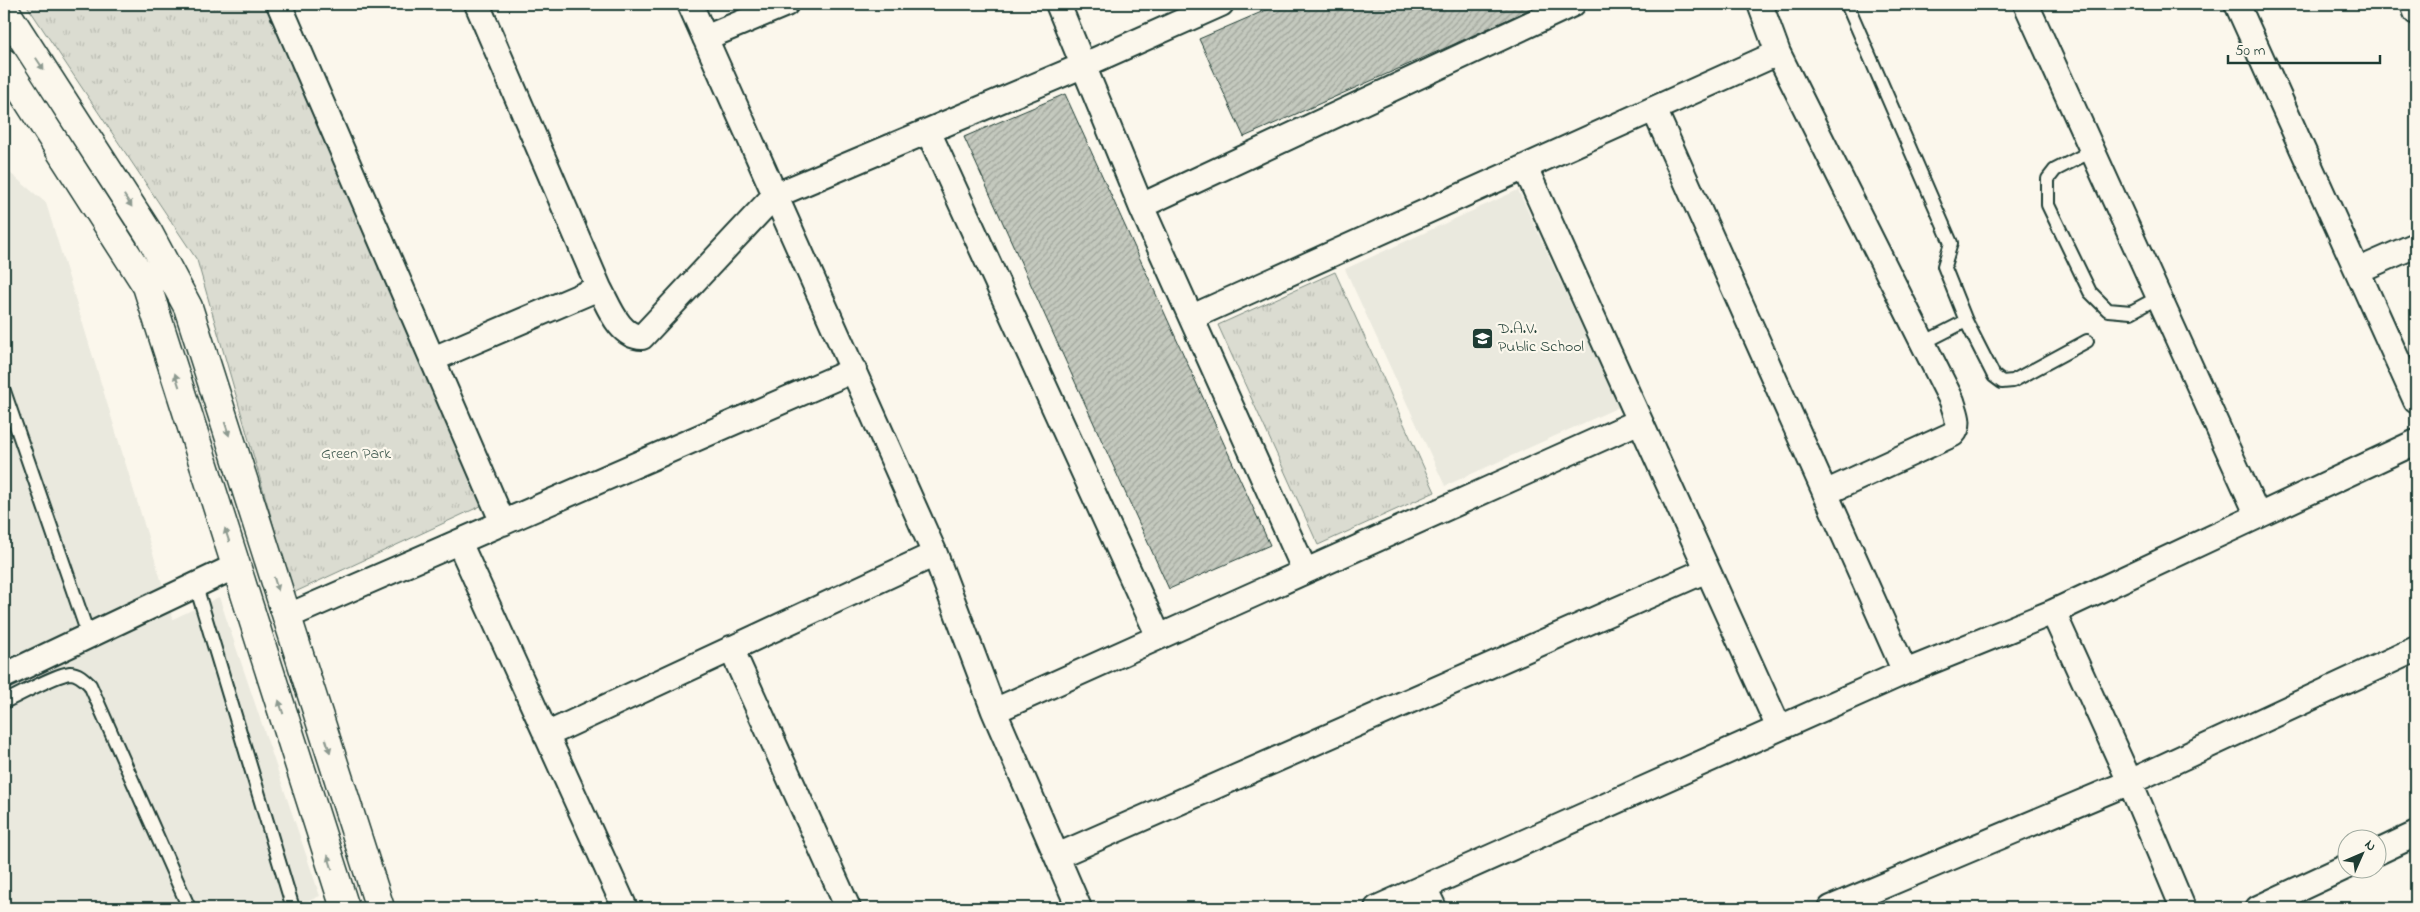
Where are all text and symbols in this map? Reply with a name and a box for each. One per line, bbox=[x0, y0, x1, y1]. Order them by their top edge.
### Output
scale bar bbox=[2228, 32, 2380, 64]
text: 50 m bbox=[2235, 40, 2266, 62]
one-way arrow bbox=[35, 58, 44, 71]
one-way arrow bbox=[123, 194, 133, 207]
place label: D.A.V. Public School bbox=[1497, 317, 1584, 359]
school or university icon: D.A.V. Public School bbox=[1470, 326, 1494, 350]
one-way arrow bbox=[173, 373, 181, 388]
one-way arrow bbox=[223, 422, 231, 437]
park label: Green Park bbox=[321, 442, 392, 466]
one-way arrow bbox=[222, 528, 230, 543]
one-way arrow bbox=[272, 577, 280, 592]
one-way arrow bbox=[277, 699, 285, 714]
one-way arrow bbox=[324, 739, 332, 754]
north arrow bbox=[2338, 830, 2388, 880]
text: N bbox=[2359, 835, 2381, 857]
one-way arrow bbox=[326, 854, 334, 869]

